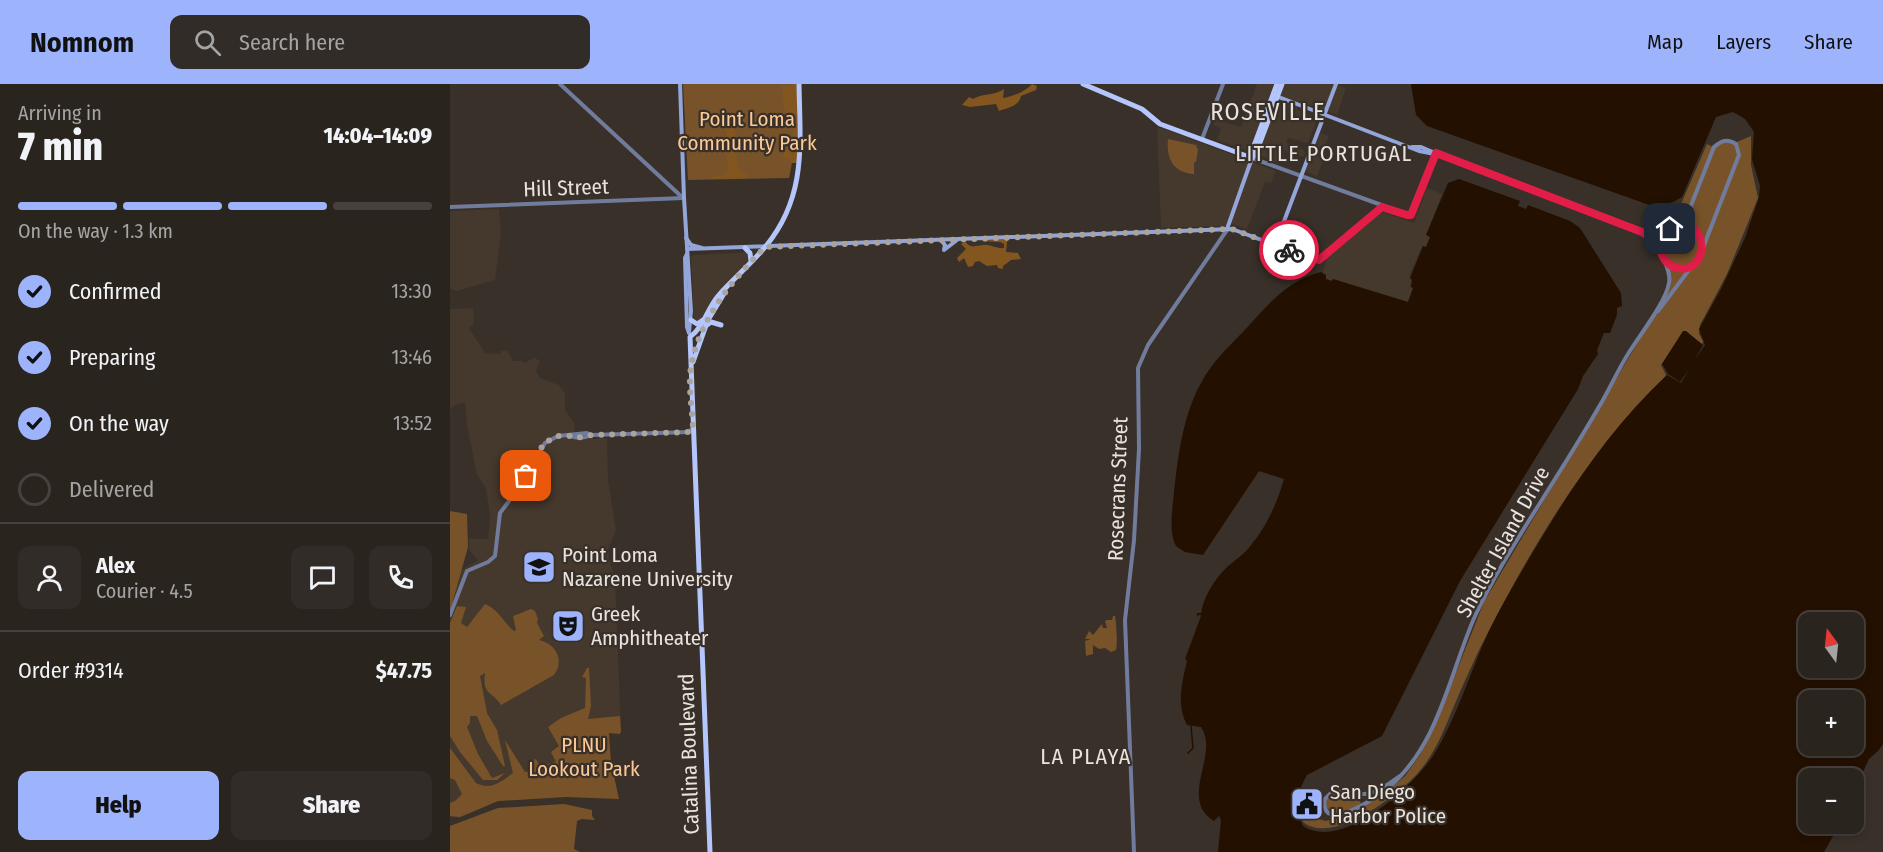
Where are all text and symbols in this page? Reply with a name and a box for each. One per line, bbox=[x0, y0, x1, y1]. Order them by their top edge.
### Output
search box bbox=[170, 15, 590, 69]
text: Nomnom bbox=[30, 26, 134, 59]
icon: search bbox=[191, 26, 224, 59]
text: Search here bbox=[239, 29, 345, 56]
text: Map bbox=[1647, 29, 1683, 55]
text: Layers bbox=[1716, 29, 1771, 55]
text: Share bbox=[1804, 29, 1853, 55]
district label: ROSEVILLE bbox=[1210, 98, 1326, 126]
text: Arriving in bbox=[18, 101, 102, 125]
park label: Point Loma Community Park bbox=[677, 106, 817, 156]
text: 14:04–14:09 bbox=[323, 122, 432, 149]
text: 7 min bbox=[18, 124, 103, 170]
district label: LITTLE PORTUGAL bbox=[1235, 140, 1413, 167]
street label: Hill Street bbox=[523, 174, 609, 202]
pin bbox=[1644, 203, 1695, 254]
icon: home bbox=[1653, 212, 1686, 245]
text: On the way · 1.3 km bbox=[18, 219, 173, 243]
courier bbox=[1259, 220, 1319, 280]
icon: bike bbox=[1273, 234, 1306, 267]
icon: check bbox=[18, 275, 51, 308]
text: Confirmed bbox=[69, 278, 162, 305]
text: 13:30 bbox=[391, 279, 432, 303]
icon: check bbox=[18, 341, 51, 374]
text: Preparing bbox=[69, 344, 155, 371]
text: 13:46 bbox=[391, 345, 432, 369]
icon: check bbox=[18, 407, 51, 440]
text: On the way bbox=[69, 410, 169, 437]
text: 13:52 bbox=[393, 411, 432, 435]
street label: Rosecrans Street bbox=[1102, 416, 1134, 561]
pin bbox=[500, 450, 551, 501]
icon: bag bbox=[509, 459, 542, 492]
street label: Shelter Island Drive bbox=[1451, 462, 1555, 622]
text: Delivered bbox=[69, 476, 154, 503]
place label: Point Loma Nazarene University bbox=[562, 542, 733, 592]
button: person bbox=[18, 546, 81, 609]
button: chat bbox=[291, 546, 354, 609]
button: phone bbox=[369, 546, 432, 609]
school or university icon: Point Loma Nazarene University bbox=[521, 549, 557, 585]
text: Alex bbox=[96, 552, 135, 579]
text: Courier · 4.5 bbox=[96, 579, 193, 603]
place label: Greek Amphitheater bbox=[591, 601, 709, 651]
theatre icon: Greek Amphitheater bbox=[550, 608, 586, 644]
north arrow bbox=[1798, 612, 1864, 678]
map controls bbox=[1798, 612, 1864, 834]
text: Order #9314 bbox=[18, 657, 124, 684]
text: $47.75 bbox=[376, 657, 432, 684]
street label: Catalina Boulevard bbox=[673, 673, 705, 835]
button: + bbox=[1798, 690, 1864, 756]
park label: PLNU Lookout Park bbox=[528, 732, 640, 782]
district label: LA PLAYA bbox=[1040, 743, 1132, 770]
button: − bbox=[1798, 768, 1864, 834]
button: Help bbox=[18, 771, 219, 840]
button: Share bbox=[231, 771, 432, 840]
place label: San Diego Harbor Police bbox=[1330, 779, 1446, 829]
public building icon: San Diego Harbor Police bbox=[1289, 786, 1325, 822]

